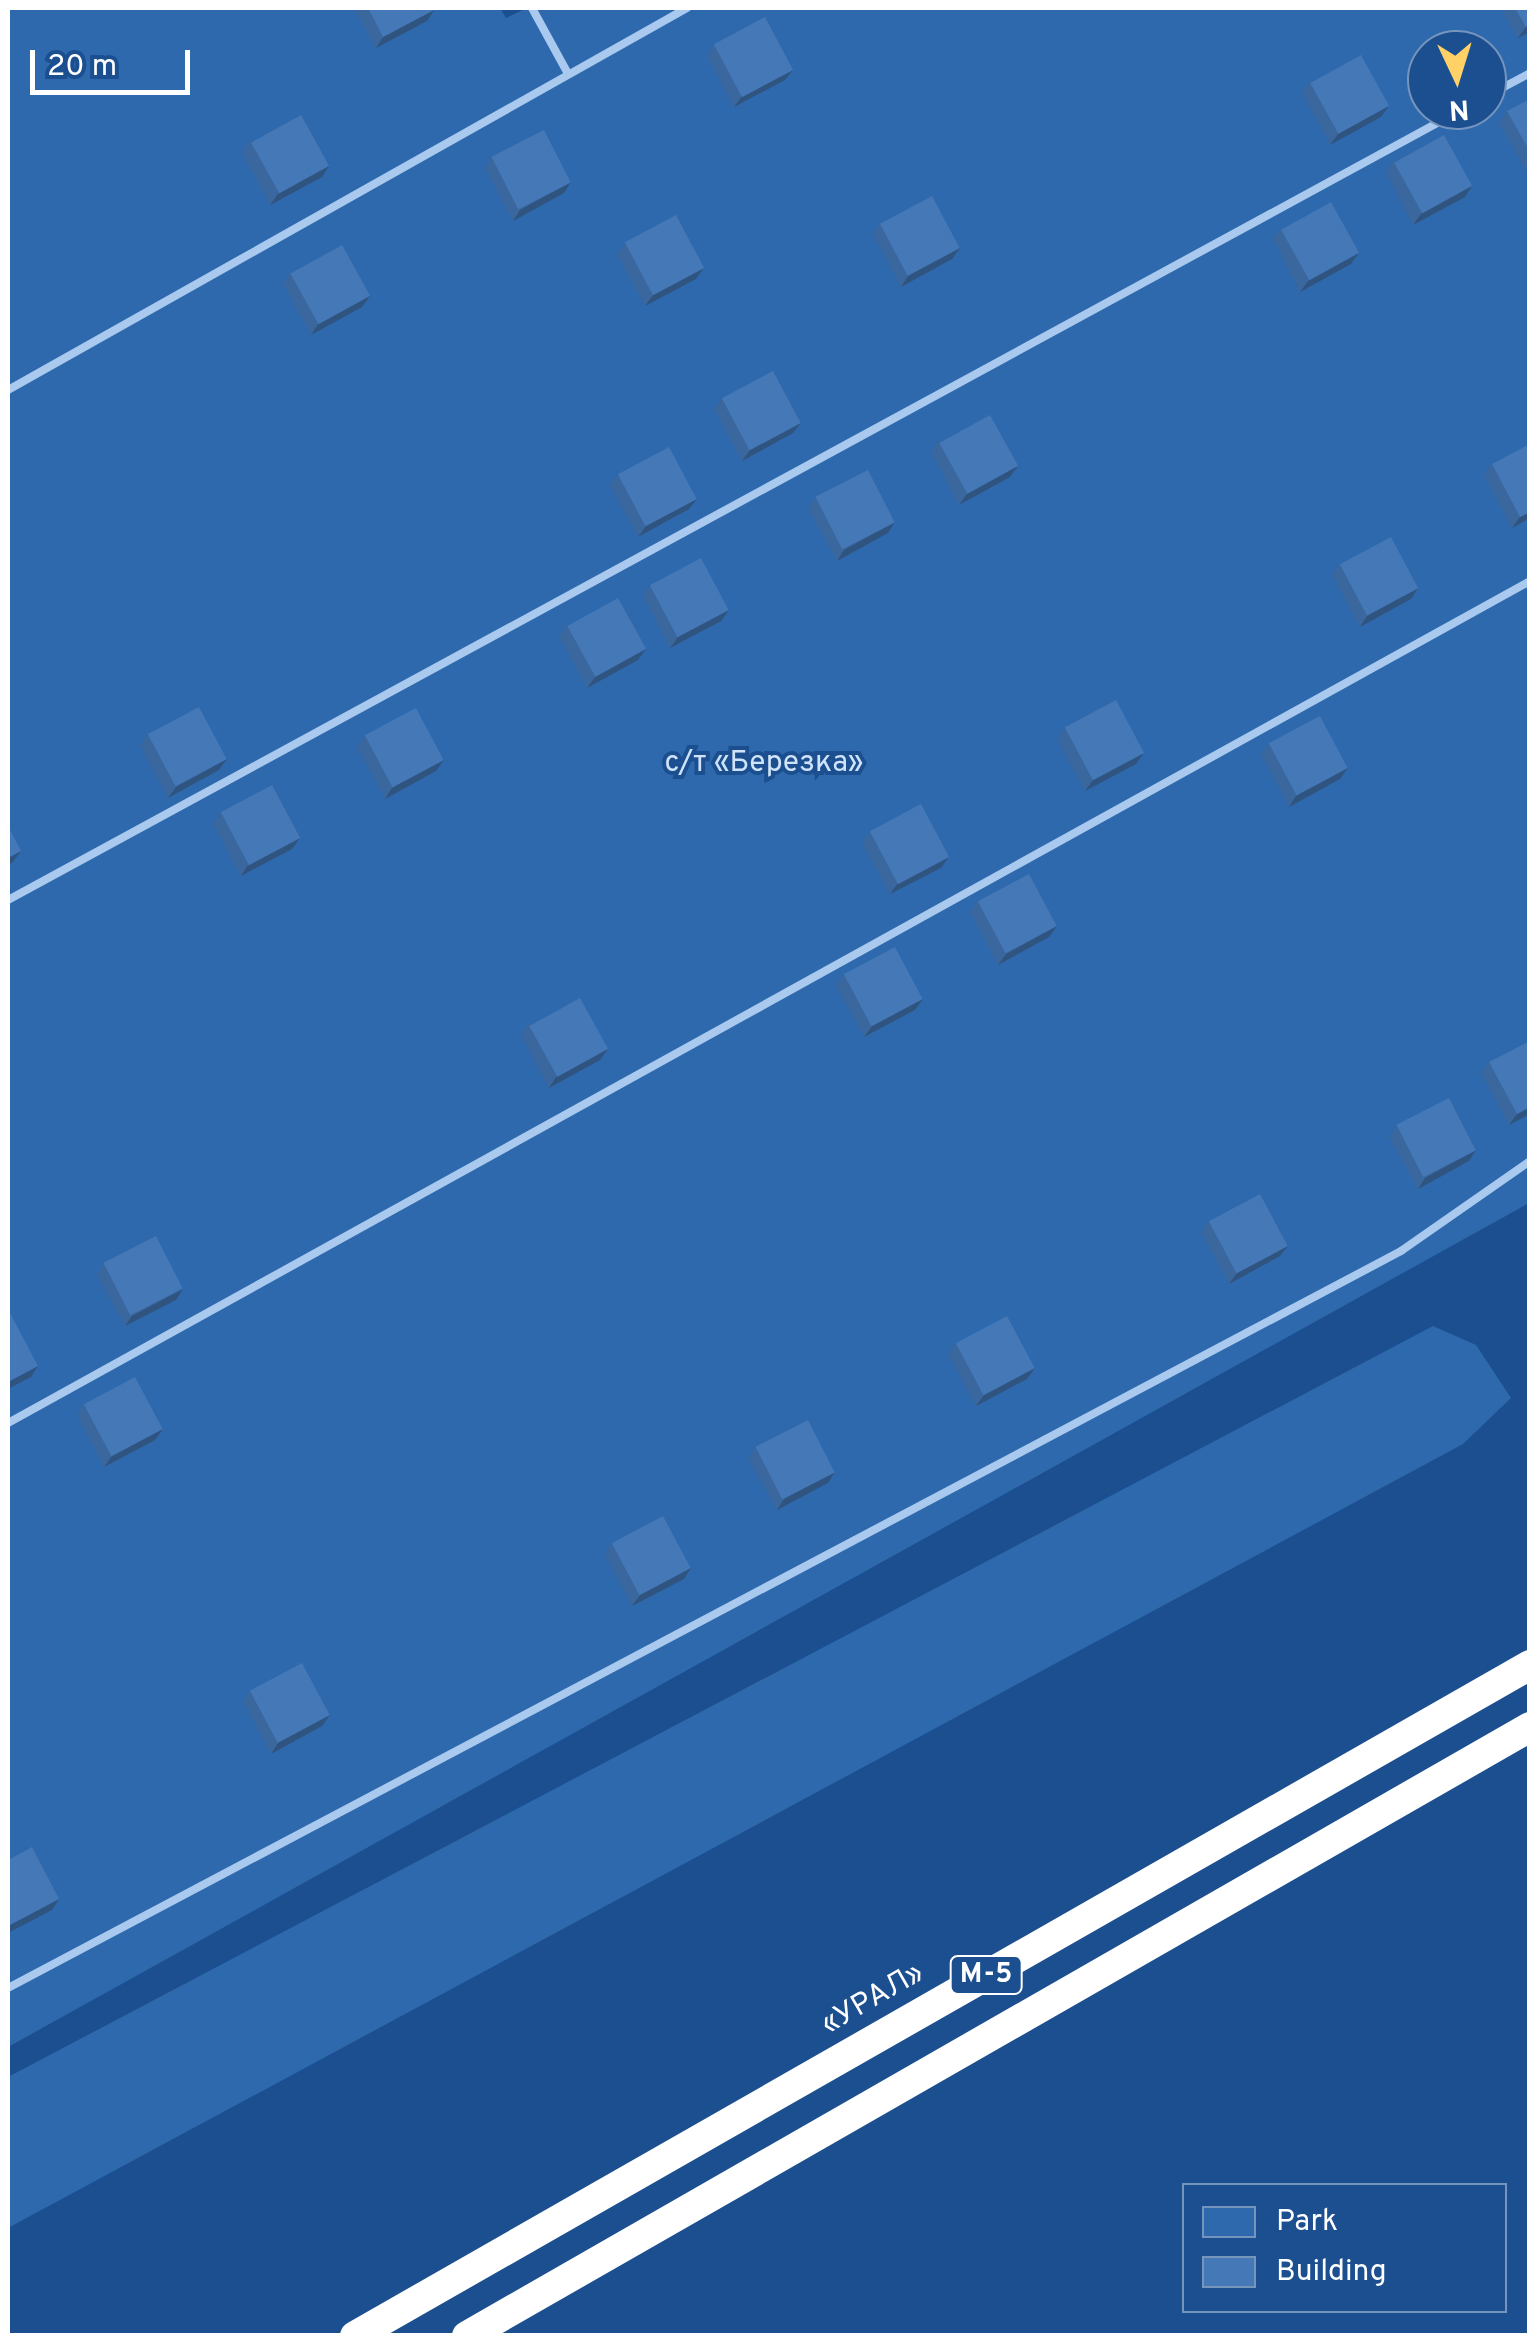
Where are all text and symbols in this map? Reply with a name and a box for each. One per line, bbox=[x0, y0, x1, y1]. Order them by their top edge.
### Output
scale bar bbox=[35, 30, 195, 92]
north arrow bbox=[1407, 30, 1507, 130]
text: 20 m bbox=[47, 49, 117, 86]
text: N bbox=[1448, 89, 1470, 127]
park label: с/т «Березка» bbox=[665, 746, 863, 782]
road number: М-5 bbox=[948, 1952, 1024, 1998]
street label: «УРАЛ» bbox=[815, 1956, 931, 2044]
legend bbox=[1182, 2183, 1507, 2313]
text: Park bbox=[1276, 2204, 1338, 2241]
text: Building bbox=[1276, 2254, 1387, 2291]

